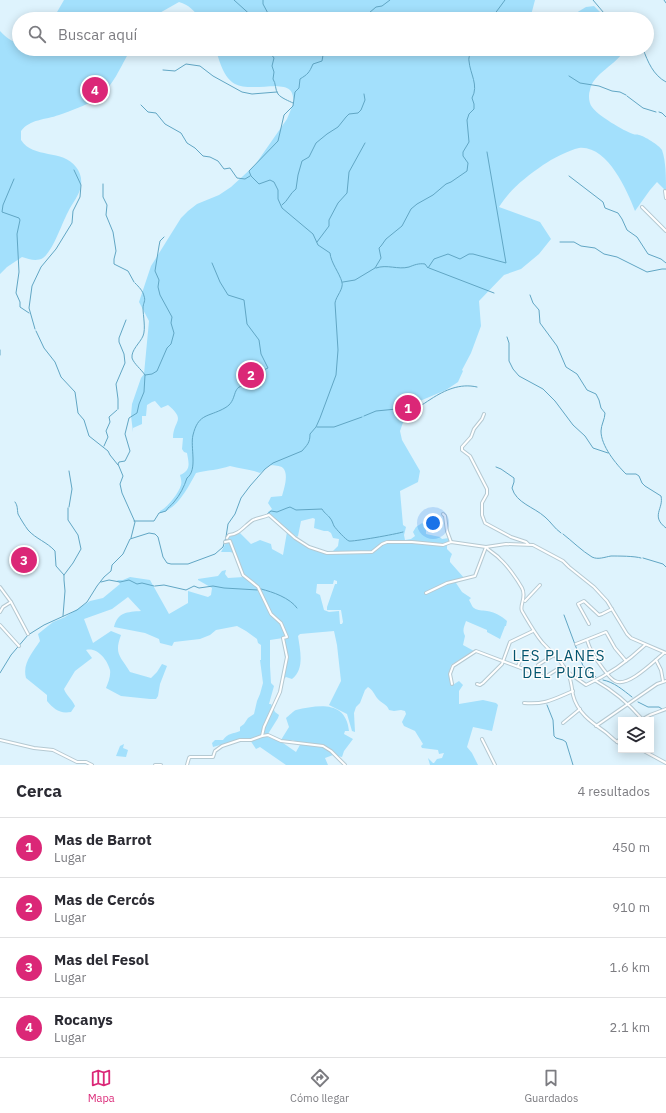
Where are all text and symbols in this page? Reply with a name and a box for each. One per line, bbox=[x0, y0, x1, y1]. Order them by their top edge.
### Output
search box bbox=[12, 12, 654, 56]
icon: search bbox=[26, 23, 48, 45]
text: Buscar aquí bbox=[58, 25, 137, 44]
pin: 4 bbox=[82, 75, 108, 105]
pin: 2 bbox=[238, 360, 264, 390]
pin: 1 bbox=[395, 393, 421, 423]
your location bbox=[423, 513, 443, 533]
pin: 3 bbox=[11, 545, 37, 575]
district label: LES PLANES DEL PUIG bbox=[512, 646, 606, 682]
map controls bbox=[618, 717, 654, 753]
button: layers bbox=[618, 717, 654, 753]
text: Cerca bbox=[16, 780, 62, 802]
text: 4 resultados bbox=[577, 783, 650, 800]
text: Mas de Barrot bbox=[54, 830, 152, 849]
text: 1 bbox=[25, 839, 33, 856]
text: 450 m bbox=[612, 839, 650, 856]
text: Lugar bbox=[54, 849, 86, 866]
text: Mas de Cercós bbox=[54, 890, 155, 909]
text: 2 bbox=[25, 899, 33, 916]
text: 910 m bbox=[612, 899, 650, 916]
text: Lugar bbox=[54, 909, 86, 926]
text: Mas del Fesol bbox=[54, 950, 149, 969]
text: 3 bbox=[25, 959, 33, 976]
text: 1.6 km bbox=[610, 959, 650, 976]
text: Lugar bbox=[54, 969, 86, 986]
text: Rocanys bbox=[54, 1010, 113, 1029]
text: 4 bbox=[25, 1019, 33, 1036]
text: 2.1 km bbox=[610, 1019, 650, 1036]
text: Lugar bbox=[54, 1029, 86, 1046]
tab: Mapa bbox=[88, 1067, 115, 1105]
tab: Cómo llegar bbox=[290, 1067, 349, 1105]
tab: Guardados bbox=[524, 1067, 578, 1105]

